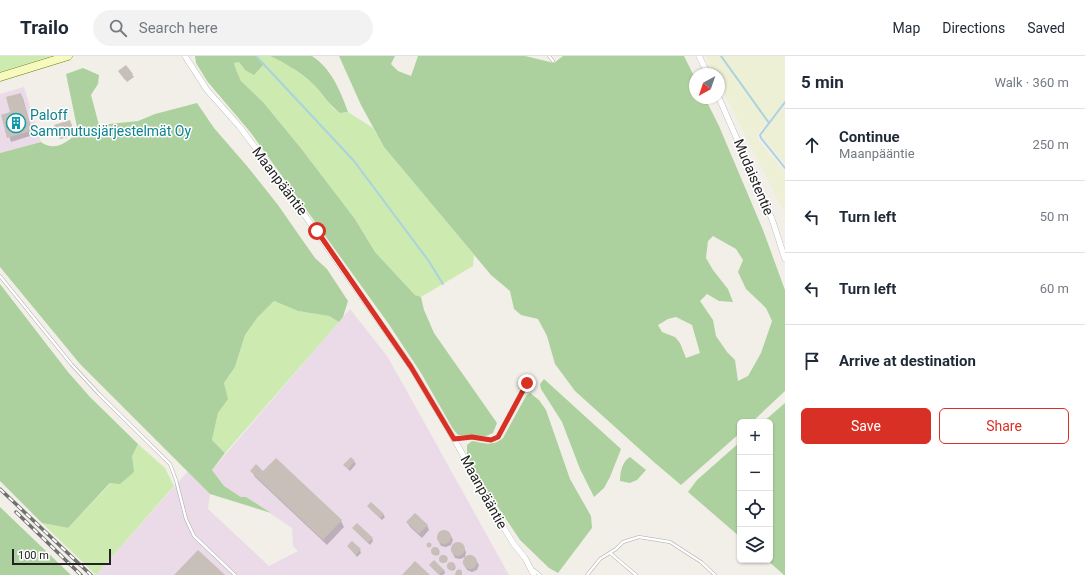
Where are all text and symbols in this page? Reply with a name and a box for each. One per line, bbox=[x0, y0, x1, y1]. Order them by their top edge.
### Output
search box bbox=[93, 10, 373, 46]
text: Trailo bbox=[20, 16, 69, 39]
icon: search bbox=[107, 17, 129, 39]
text: Search here bbox=[139, 19, 218, 37]
text: Map bbox=[893, 20, 920, 36]
text: Directions bbox=[942, 20, 1005, 36]
text: Saved bbox=[1027, 20, 1065, 36]
north arrow bbox=[689, 68, 725, 104]
text: 5 min bbox=[801, 72, 844, 92]
text: Walk · 360 m bbox=[994, 75, 1069, 90]
place label: Paloff Sammutusjärjestelmät Oy bbox=[30, 107, 191, 139]
building icon: Paloff Sammutusjärjestelmät Oy bbox=[5, 112, 27, 134]
text: Continue bbox=[839, 128, 900, 146]
icon: ahead bbox=[801, 134, 823, 156]
street label: Mudaistentie bbox=[731, 136, 777, 218]
text: 250 m bbox=[1032, 137, 1069, 152]
street label: Maanpääntie bbox=[249, 144, 311, 218]
text: Maanpääntie bbox=[839, 146, 915, 161]
icon: left bbox=[801, 206, 823, 228]
text: Turn left bbox=[839, 208, 896, 226]
text: 50 m bbox=[1040, 209, 1069, 224]
route start bbox=[308, 222, 326, 240]
icon: left bbox=[801, 278, 823, 300]
text: Turn left bbox=[839, 280, 896, 298]
text: 60 m bbox=[1040, 281, 1069, 296]
icon: arrive bbox=[801, 350, 823, 372]
text: Arrive at destination bbox=[839, 352, 976, 370]
route end bbox=[518, 374, 536, 392]
button: Save bbox=[801, 408, 931, 444]
button: Share bbox=[939, 408, 1069, 444]
map controls bbox=[737, 419, 773, 563]
button: + bbox=[737, 419, 773, 455]
street label: Maanpääntie bbox=[457, 453, 511, 531]
button: − bbox=[737, 455, 773, 491]
button: locate bbox=[737, 491, 773, 527]
button: layers bbox=[737, 527, 773, 563]
scale bar bbox=[12, 547, 111, 566]
text: 100 m bbox=[18, 549, 49, 562]

